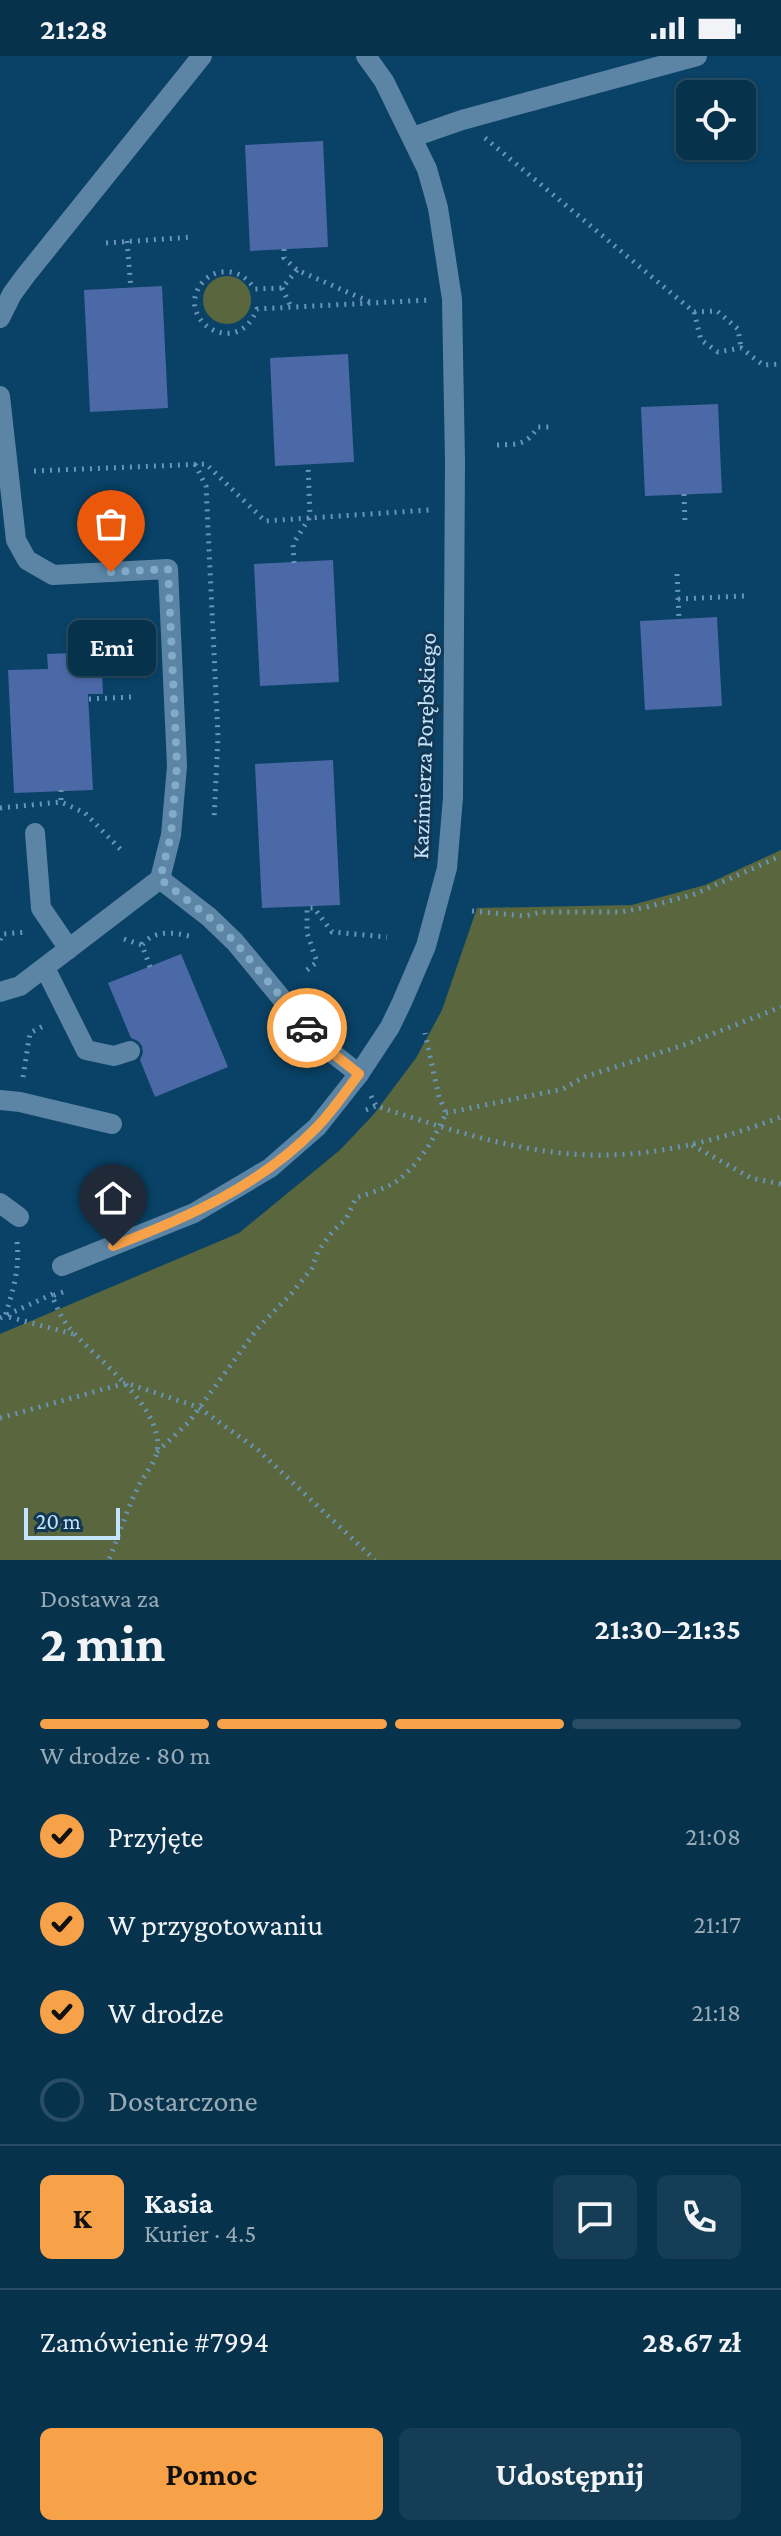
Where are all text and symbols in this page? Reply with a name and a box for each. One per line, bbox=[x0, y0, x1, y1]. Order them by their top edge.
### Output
text: 21:28 bbox=[40, 12, 108, 45]
map controls bbox=[676, 80, 756, 160]
button: locate bbox=[676, 80, 756, 160]
pin bbox=[77, 490, 145, 572]
icon: bag bbox=[89, 502, 133, 546]
callout: Emi bbox=[67, 620, 155, 676]
street label: Kazimierza Porębskiego bbox=[406, 632, 441, 860]
text: Emi bbox=[90, 633, 134, 662]
courier bbox=[267, 988, 347, 1068]
icon: car bbox=[285, 1006, 329, 1050]
pin bbox=[79, 1164, 147, 1246]
icon: home bbox=[91, 1176, 135, 1220]
scale bar bbox=[24, 1504, 120, 1540]
text: 20 m bbox=[36, 1509, 81, 1534]
text: Dostawa za bbox=[40, 1584, 160, 1613]
text: 21:30–21:35 bbox=[594, 1612, 741, 1645]
text: 2 min bbox=[40, 1614, 165, 1672]
text: W drodze · 80 m bbox=[40, 1741, 211, 1770]
icon: check bbox=[40, 1814, 84, 1858]
text: Przyjęte bbox=[108, 1820, 204, 1853]
text: 21:08 bbox=[685, 1822, 741, 1851]
icon: check bbox=[40, 1902, 84, 1946]
text: W przygotowaniu bbox=[108, 1908, 323, 1941]
text: 21:17 bbox=[693, 1910, 741, 1939]
icon: check bbox=[40, 1990, 84, 2034]
text: W drodze bbox=[108, 1996, 224, 2029]
text: 21:18 bbox=[691, 1998, 741, 2027]
text: Dostarczone bbox=[108, 2084, 258, 2117]
button: chat bbox=[553, 2175, 637, 2259]
button: phone bbox=[657, 2175, 741, 2259]
text: Kasia bbox=[144, 2186, 213, 2219]
text: K bbox=[72, 2201, 92, 2234]
text: Kurier · 4.5 bbox=[144, 2219, 256, 2248]
text: Zamówienie #7994 bbox=[40, 2325, 269, 2358]
text: 28.67 zł bbox=[642, 2325, 741, 2358]
button: Pomoc bbox=[40, 2428, 383, 2520]
button: Udostępnij bbox=[399, 2428, 741, 2520]

